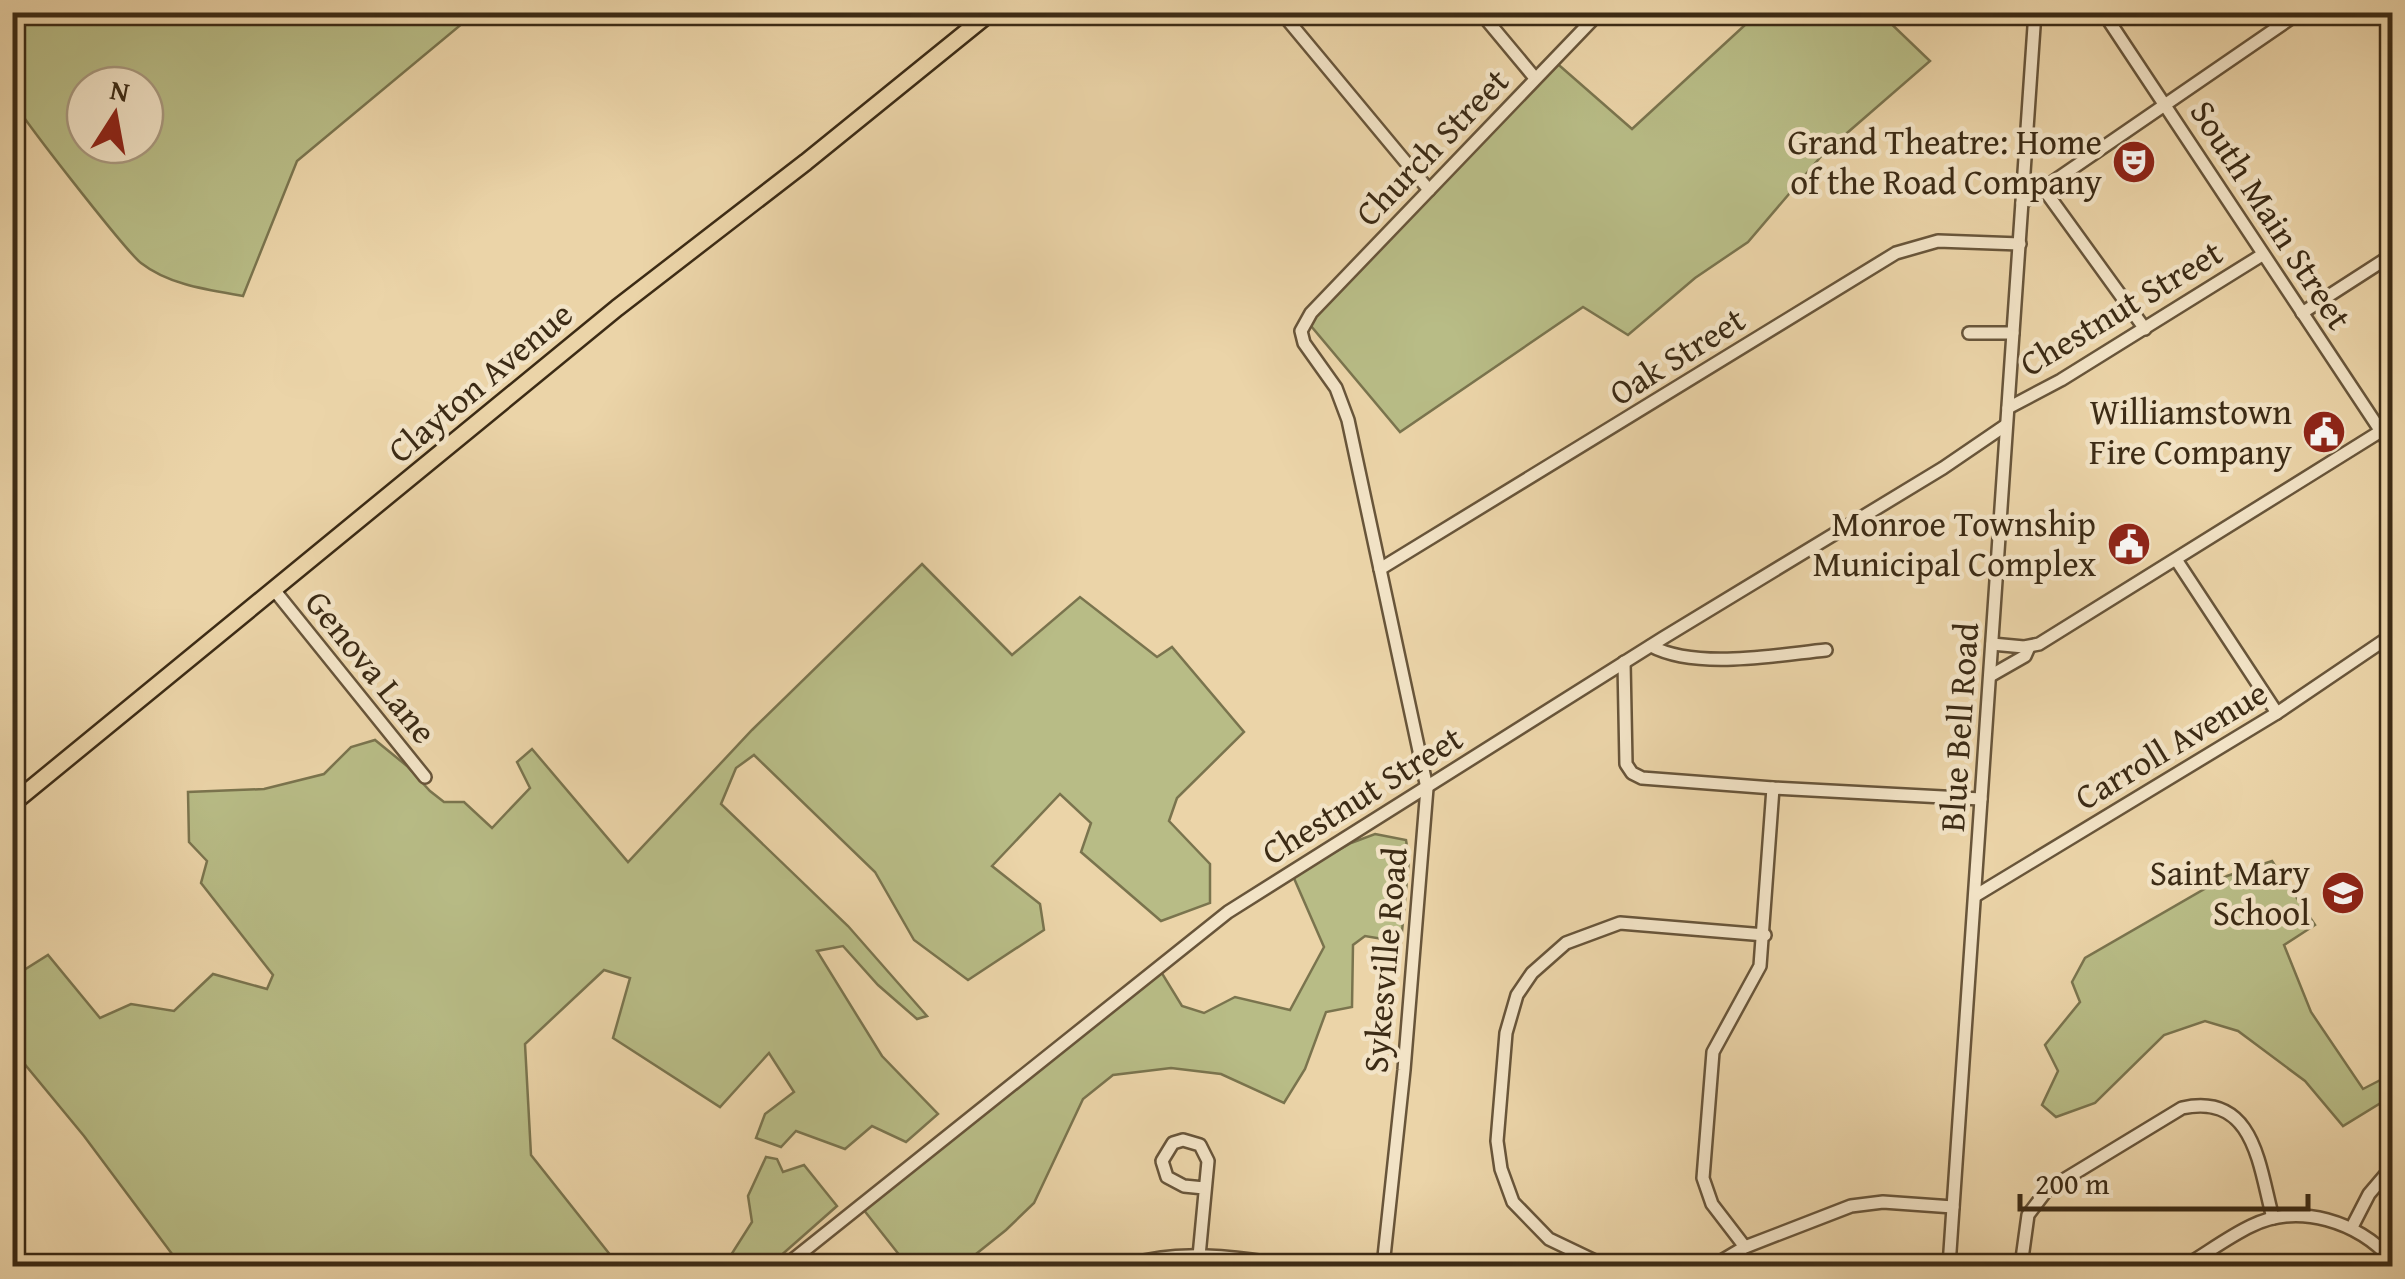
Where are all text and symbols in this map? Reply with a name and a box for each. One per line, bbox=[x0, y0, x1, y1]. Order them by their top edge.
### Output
street label: Church Street bbox=[1343, 56, 1520, 237]
north arrow bbox=[65, 65, 165, 165]
text: N bbox=[107, 68, 133, 112]
street label: South Main Street bbox=[2178, 90, 2365, 340]
place label: Grand Theatre: Home of the Road Company bbox=[1787, 116, 2103, 207]
theatre icon: Grand Theatre: Home of the Road Company bbox=[2111, 139, 2157, 185]
street label: Chestnut Street bbox=[2010, 227, 2232, 388]
street label: Clayton Avenue bbox=[376, 289, 583, 474]
street label: Oak Street bbox=[1599, 294, 1755, 417]
place label: Williamstown Fire Company bbox=[2089, 386, 2293, 477]
public building icon: Williamstown Fire Company bbox=[2301, 409, 2347, 455]
place label: Monroe Township Municipal Complex bbox=[1813, 498, 2096, 589]
public building icon: Monroe Township Municipal Complex bbox=[2106, 521, 2152, 567]
street label: Genova Lane bbox=[294, 579, 449, 754]
street label: Blue Bell Road bbox=[1926, 620, 1991, 833]
street label: Carroll Avenue bbox=[2065, 667, 2277, 822]
street label: Chestnut Street bbox=[1251, 712, 1472, 877]
street label: Sykesville Road bbox=[1349, 845, 1420, 1075]
place label: Saint Mary School bbox=[2150, 847, 2311, 938]
school or university icon: Saint Mary School bbox=[2320, 870, 2366, 916]
scale bar bbox=[2020, 1149, 2308, 1211]
text: 200 m bbox=[2035, 1161, 2110, 1205]

